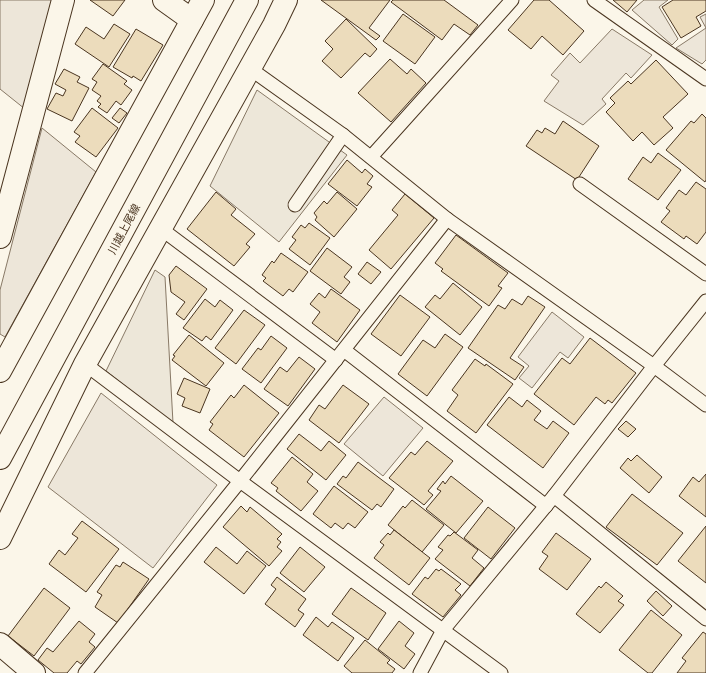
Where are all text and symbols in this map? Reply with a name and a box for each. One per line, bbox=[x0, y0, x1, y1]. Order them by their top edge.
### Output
street label: 川越上尾線 bbox=[105, 201, 143, 257]

